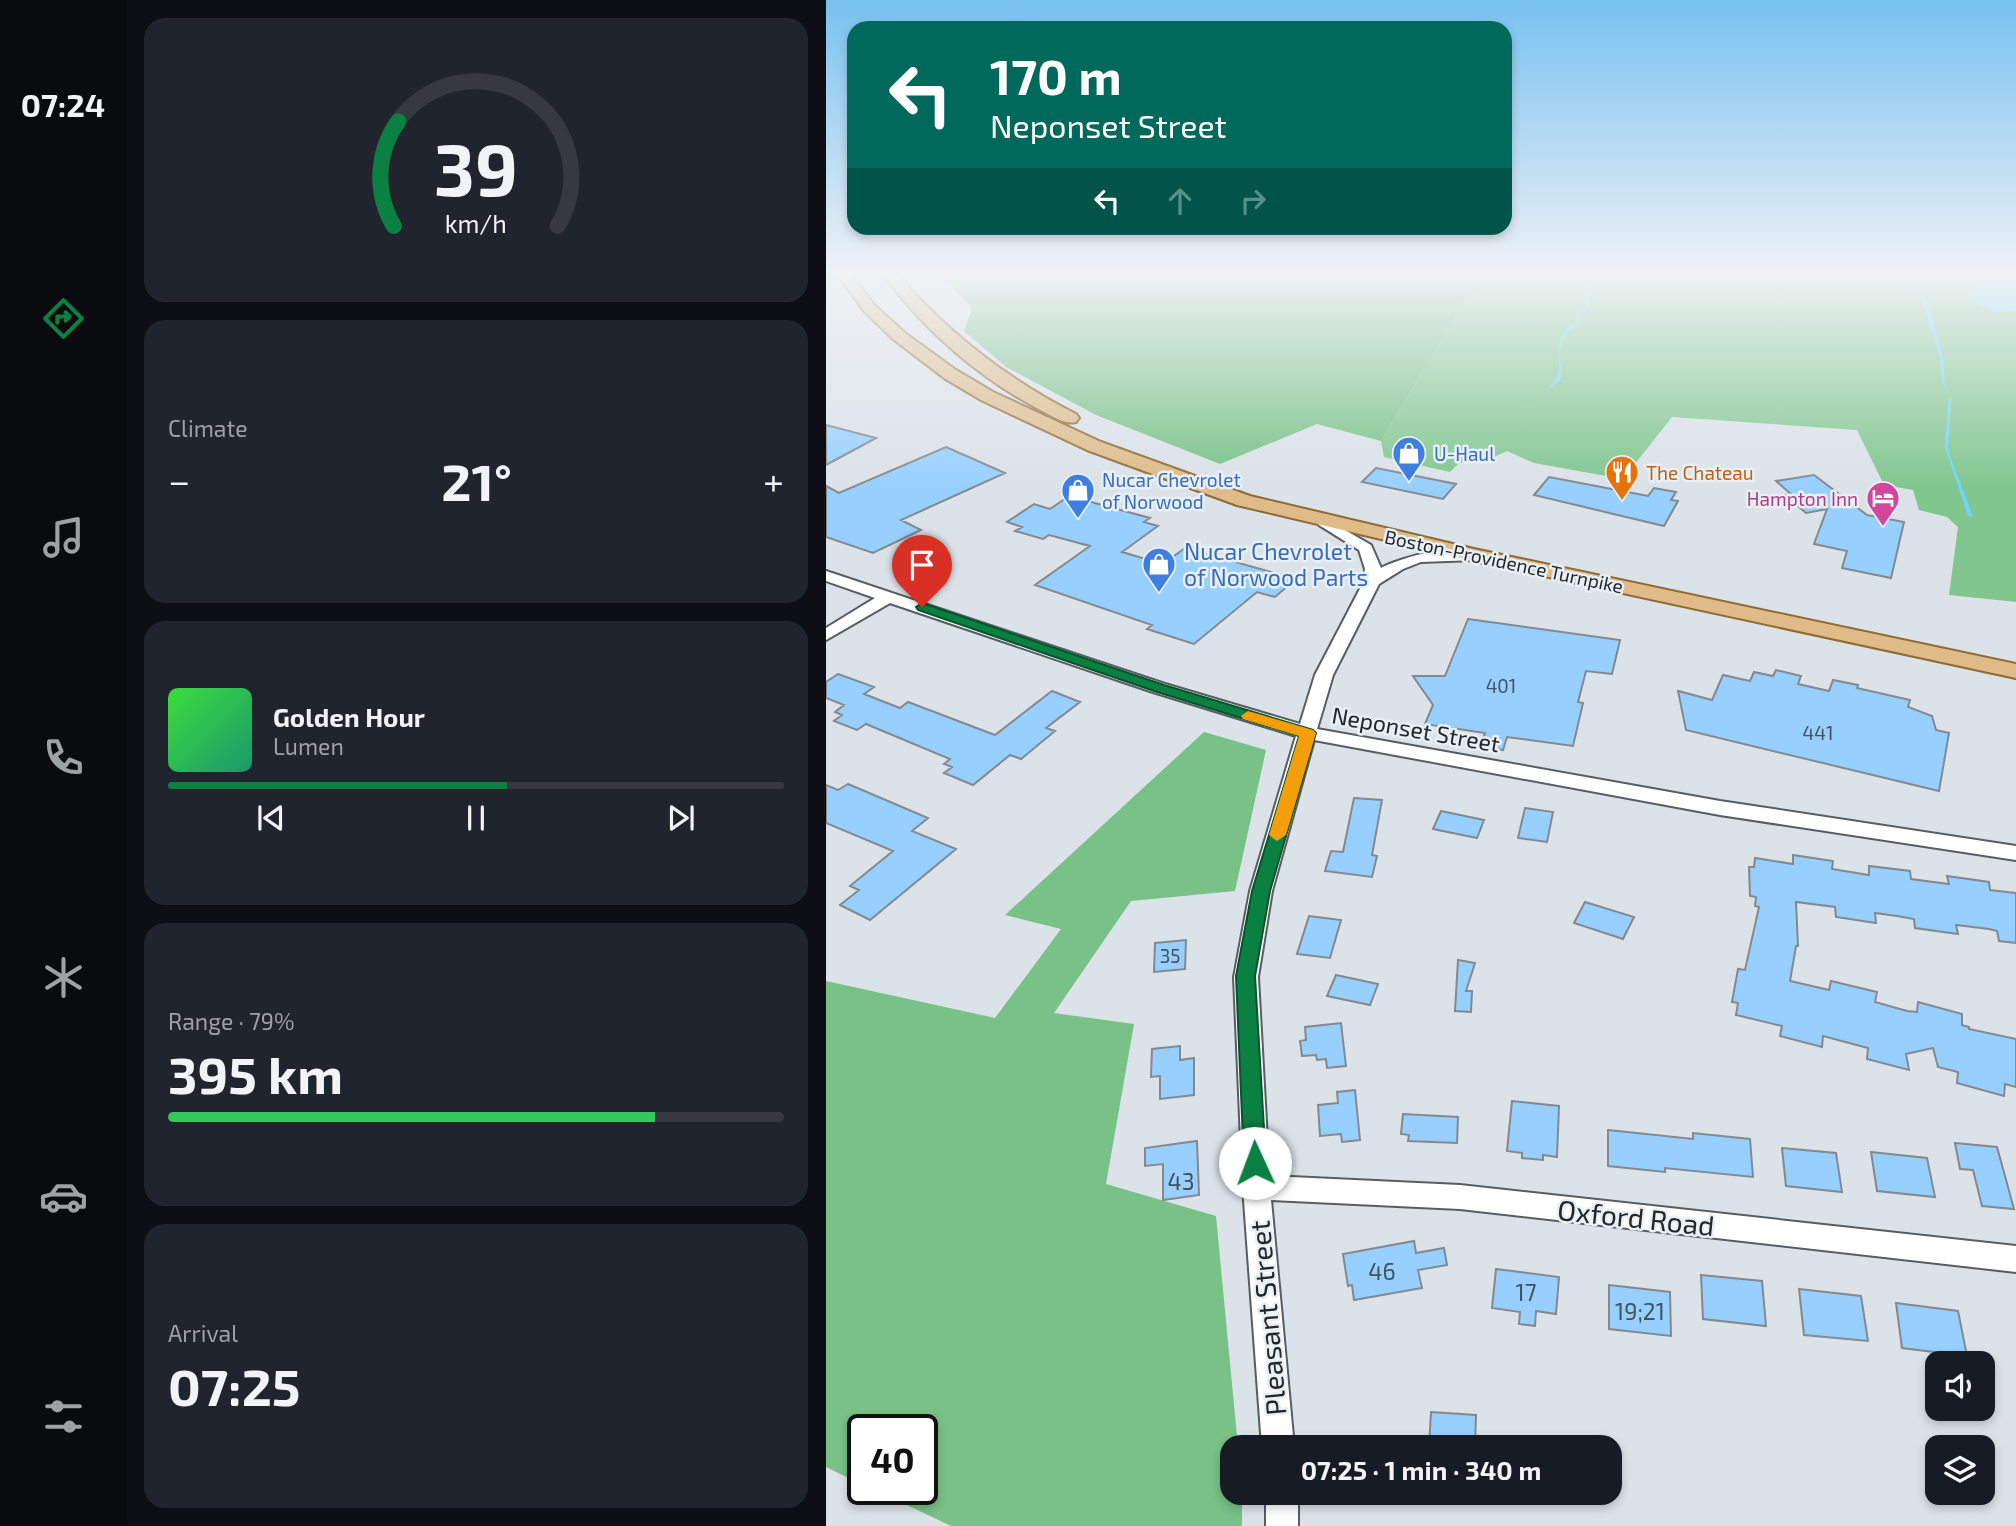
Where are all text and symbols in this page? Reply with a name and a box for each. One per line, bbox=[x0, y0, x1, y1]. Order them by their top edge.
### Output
text: 170 m bbox=[990, 46, 1122, 105]
icon: left bbox=[875, 49, 966, 140]
text: 07:24 bbox=[21, 85, 105, 123]
text: Neponset Street bbox=[990, 106, 1227, 144]
text: 39 bbox=[434, 123, 518, 211]
icon: left bbox=[1088, 182, 1126, 220]
icon: ahead bbox=[1161, 182, 1199, 220]
icon: right bbox=[1234, 182, 1272, 220]
text: km/h bbox=[445, 208, 507, 238]
icon: directions bbox=[39, 294, 88, 343]
text: Climate bbox=[168, 414, 248, 442]
shop icon: U-Haul bbox=[1390, 434, 1428, 483]
place label: U-Haul bbox=[1434, 442, 1495, 465]
text: 21° bbox=[441, 449, 512, 511]
restaurant icon: The Chateau bbox=[1603, 453, 1641, 502]
text: − bbox=[168, 457, 190, 503]
text: + bbox=[763, 457, 784, 503]
place label: The Chateau bbox=[1646, 461, 1754, 484]
place label: Nucar Chevrolet of Norwood bbox=[1102, 468, 1241, 513]
shop icon: Nucar Chevrolet of Norwood bbox=[1059, 471, 1097, 520]
hotel icon: Hampton Inn bbox=[1864, 479, 1902, 528]
place label: Hampton Inn bbox=[1747, 487, 1858, 510]
icon: music bbox=[39, 513, 88, 562]
street label: Boston-Providence Turnpike bbox=[1383, 524, 1625, 598]
pin bbox=[892, 535, 952, 607]
place label: Nucar Chevrolet of Norwood Parts bbox=[1184, 537, 1368, 591]
shop icon: Nucar Chevrolet of Norwood Parts bbox=[1140, 545, 1178, 594]
icon: arrive bbox=[903, 546, 941, 584]
house number: 401 bbox=[1486, 674, 1516, 697]
street label: Neponset Street bbox=[1330, 700, 1502, 758]
text: Golden Hour bbox=[273, 701, 425, 732]
house number: 441 bbox=[1803, 721, 1833, 744]
text: Lumen bbox=[273, 732, 344, 760]
icon: phone bbox=[39, 733, 88, 782]
icon: previous bbox=[252, 799, 290, 837]
icon: pause bbox=[457, 799, 495, 837]
icon: next bbox=[662, 799, 700, 837]
house number: 35 bbox=[1160, 944, 1180, 967]
icon: climate bbox=[39, 953, 88, 1002]
text: Range · 79% bbox=[168, 1007, 294, 1035]
text: 395 km bbox=[168, 1042, 343, 1104]
position arrow bbox=[1218, 1126, 1292, 1200]
house number: 43 bbox=[1168, 1167, 1194, 1195]
icon: car bbox=[39, 1172, 88, 1221]
street label: Oxford Road bbox=[1556, 1192, 1716, 1242]
street label: Pleasant Street bbox=[1242, 1219, 1292, 1417]
house number: 46 bbox=[1368, 1257, 1396, 1285]
house number: 17 bbox=[1516, 1278, 1537, 1306]
house number: 19;21 bbox=[1615, 1297, 1665, 1325]
text: Arrival bbox=[168, 1319, 238, 1347]
map controls bbox=[1925, 1351, 1995, 1505]
button: sound bbox=[1925, 1351, 1995, 1421]
text: 07:25 bbox=[168, 1354, 301, 1416]
icon: filters bbox=[39, 1392, 88, 1441]
speed limit sign: 40 bbox=[847, 1414, 938, 1505]
button: layers bbox=[1925, 1435, 1995, 1505]
text: 07:25 · 1 min · 340 m bbox=[1301, 1454, 1541, 1485]

